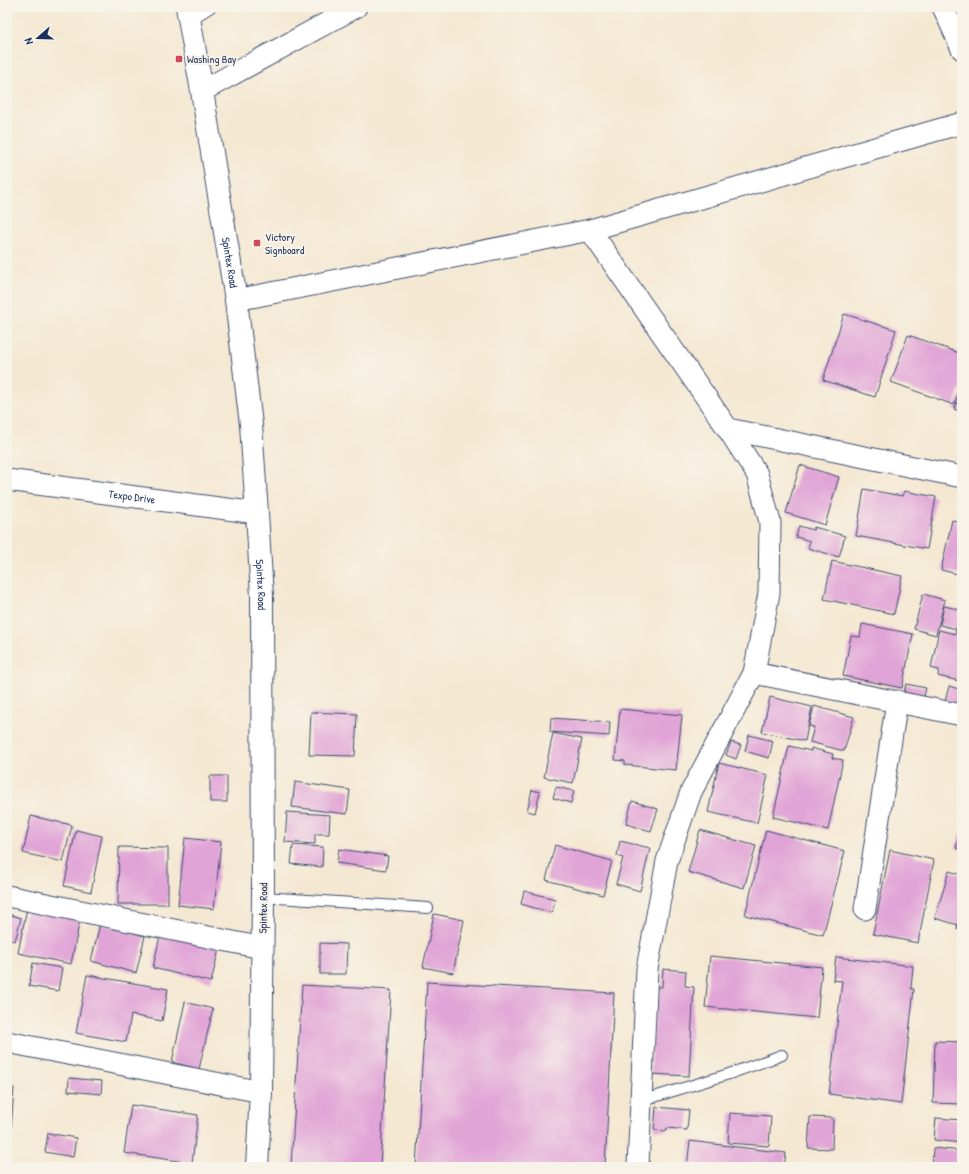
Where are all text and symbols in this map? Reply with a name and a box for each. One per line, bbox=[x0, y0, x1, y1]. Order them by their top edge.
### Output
north arrow bbox=[18, 18, 58, 58]
text: N bbox=[21, 36, 36, 47]
place label: Washing Bay bbox=[187, 52, 237, 66]
marker: Washing Bay bbox=[174, 54, 184, 64]
place label: Victory Signboard bbox=[265, 230, 305, 257]
street label: Spintex Road bbox=[219, 236, 241, 289]
marker: Victory Signboard bbox=[252, 238, 262, 248]
street label: Texpo Drive bbox=[108, 486, 157, 507]
street label: Spintex Road bbox=[253, 559, 269, 611]
street label: Spintex Road bbox=[256, 882, 270, 934]

